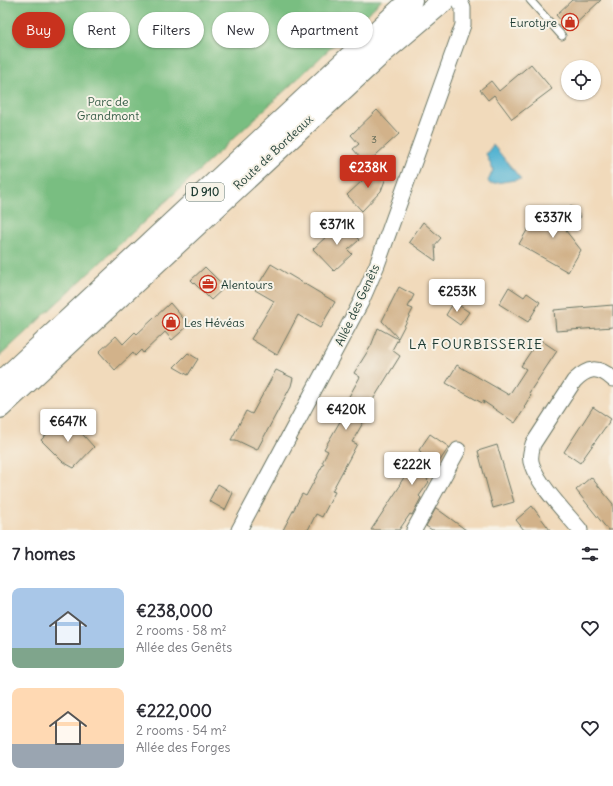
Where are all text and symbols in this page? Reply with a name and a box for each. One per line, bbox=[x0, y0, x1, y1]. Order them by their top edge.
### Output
chip: Buy bbox=[12, 12, 65, 48]
chip: Rent bbox=[73, 12, 130, 48]
chip: Filters bbox=[138, 12, 204, 48]
chip: New bbox=[212, 12, 269, 48]
chip: Apartment bbox=[277, 12, 373, 48]
shop icon: Eurotyre bbox=[560, 12, 580, 32]
place label: Eurotyre bbox=[510, 15, 557, 30]
map controls bbox=[561, 60, 601, 100]
button: locate bbox=[561, 60, 601, 100]
park label: Parc de Grandmont bbox=[77, 94, 139, 123]
street label: Route de Bordeaux bbox=[230, 111, 316, 193]
house number: 3 bbox=[371, 133, 377, 146]
pin: €238K bbox=[340, 155, 396, 189]
text: €238K bbox=[349, 159, 387, 176]
road number: D 910 bbox=[186, 183, 224, 201]
pin: €337K bbox=[525, 205, 581, 239]
text: €337K bbox=[534, 209, 572, 226]
pin: €371K bbox=[309, 212, 365, 246]
text: €371K bbox=[319, 216, 355, 233]
street label: Allée des Genêts bbox=[331, 262, 383, 348]
office icon: Alentours bbox=[198, 274, 218, 294]
place label: Alentours bbox=[221, 277, 273, 292]
pin: €253K bbox=[429, 279, 485, 313]
text: €253K bbox=[438, 283, 476, 300]
shop icon: Les Hévéas bbox=[161, 312, 181, 332]
place label: Les Hévéas bbox=[184, 315, 245, 330]
district label: LA FOURBISSERIE bbox=[409, 335, 543, 353]
pin: €420K bbox=[318, 397, 374, 431]
text: €420K bbox=[326, 401, 366, 418]
pin: €647K bbox=[40, 409, 96, 443]
text: €647K bbox=[49, 413, 87, 430]
pin: €222K bbox=[384, 452, 440, 486]
text: €222K bbox=[393, 456, 431, 473]
text: 7 homes bbox=[12, 543, 76, 565]
icon: filters bbox=[579, 543, 601, 565]
text: €238,000 bbox=[136, 600, 213, 622]
icon: home bbox=[44, 604, 92, 652]
icon: heart bbox=[579, 617, 601, 639]
text: 2 rooms · 58 m² bbox=[136, 622, 227, 639]
text: Allée des Genêts bbox=[136, 639, 232, 656]
text: €222,000 bbox=[136, 700, 212, 722]
icon: home bbox=[44, 704, 92, 752]
icon: heart bbox=[579, 717, 601, 739]
text: 2 rooms · 54 m² bbox=[136, 722, 227, 739]
text: Allée des Forges bbox=[136, 739, 230, 756]

